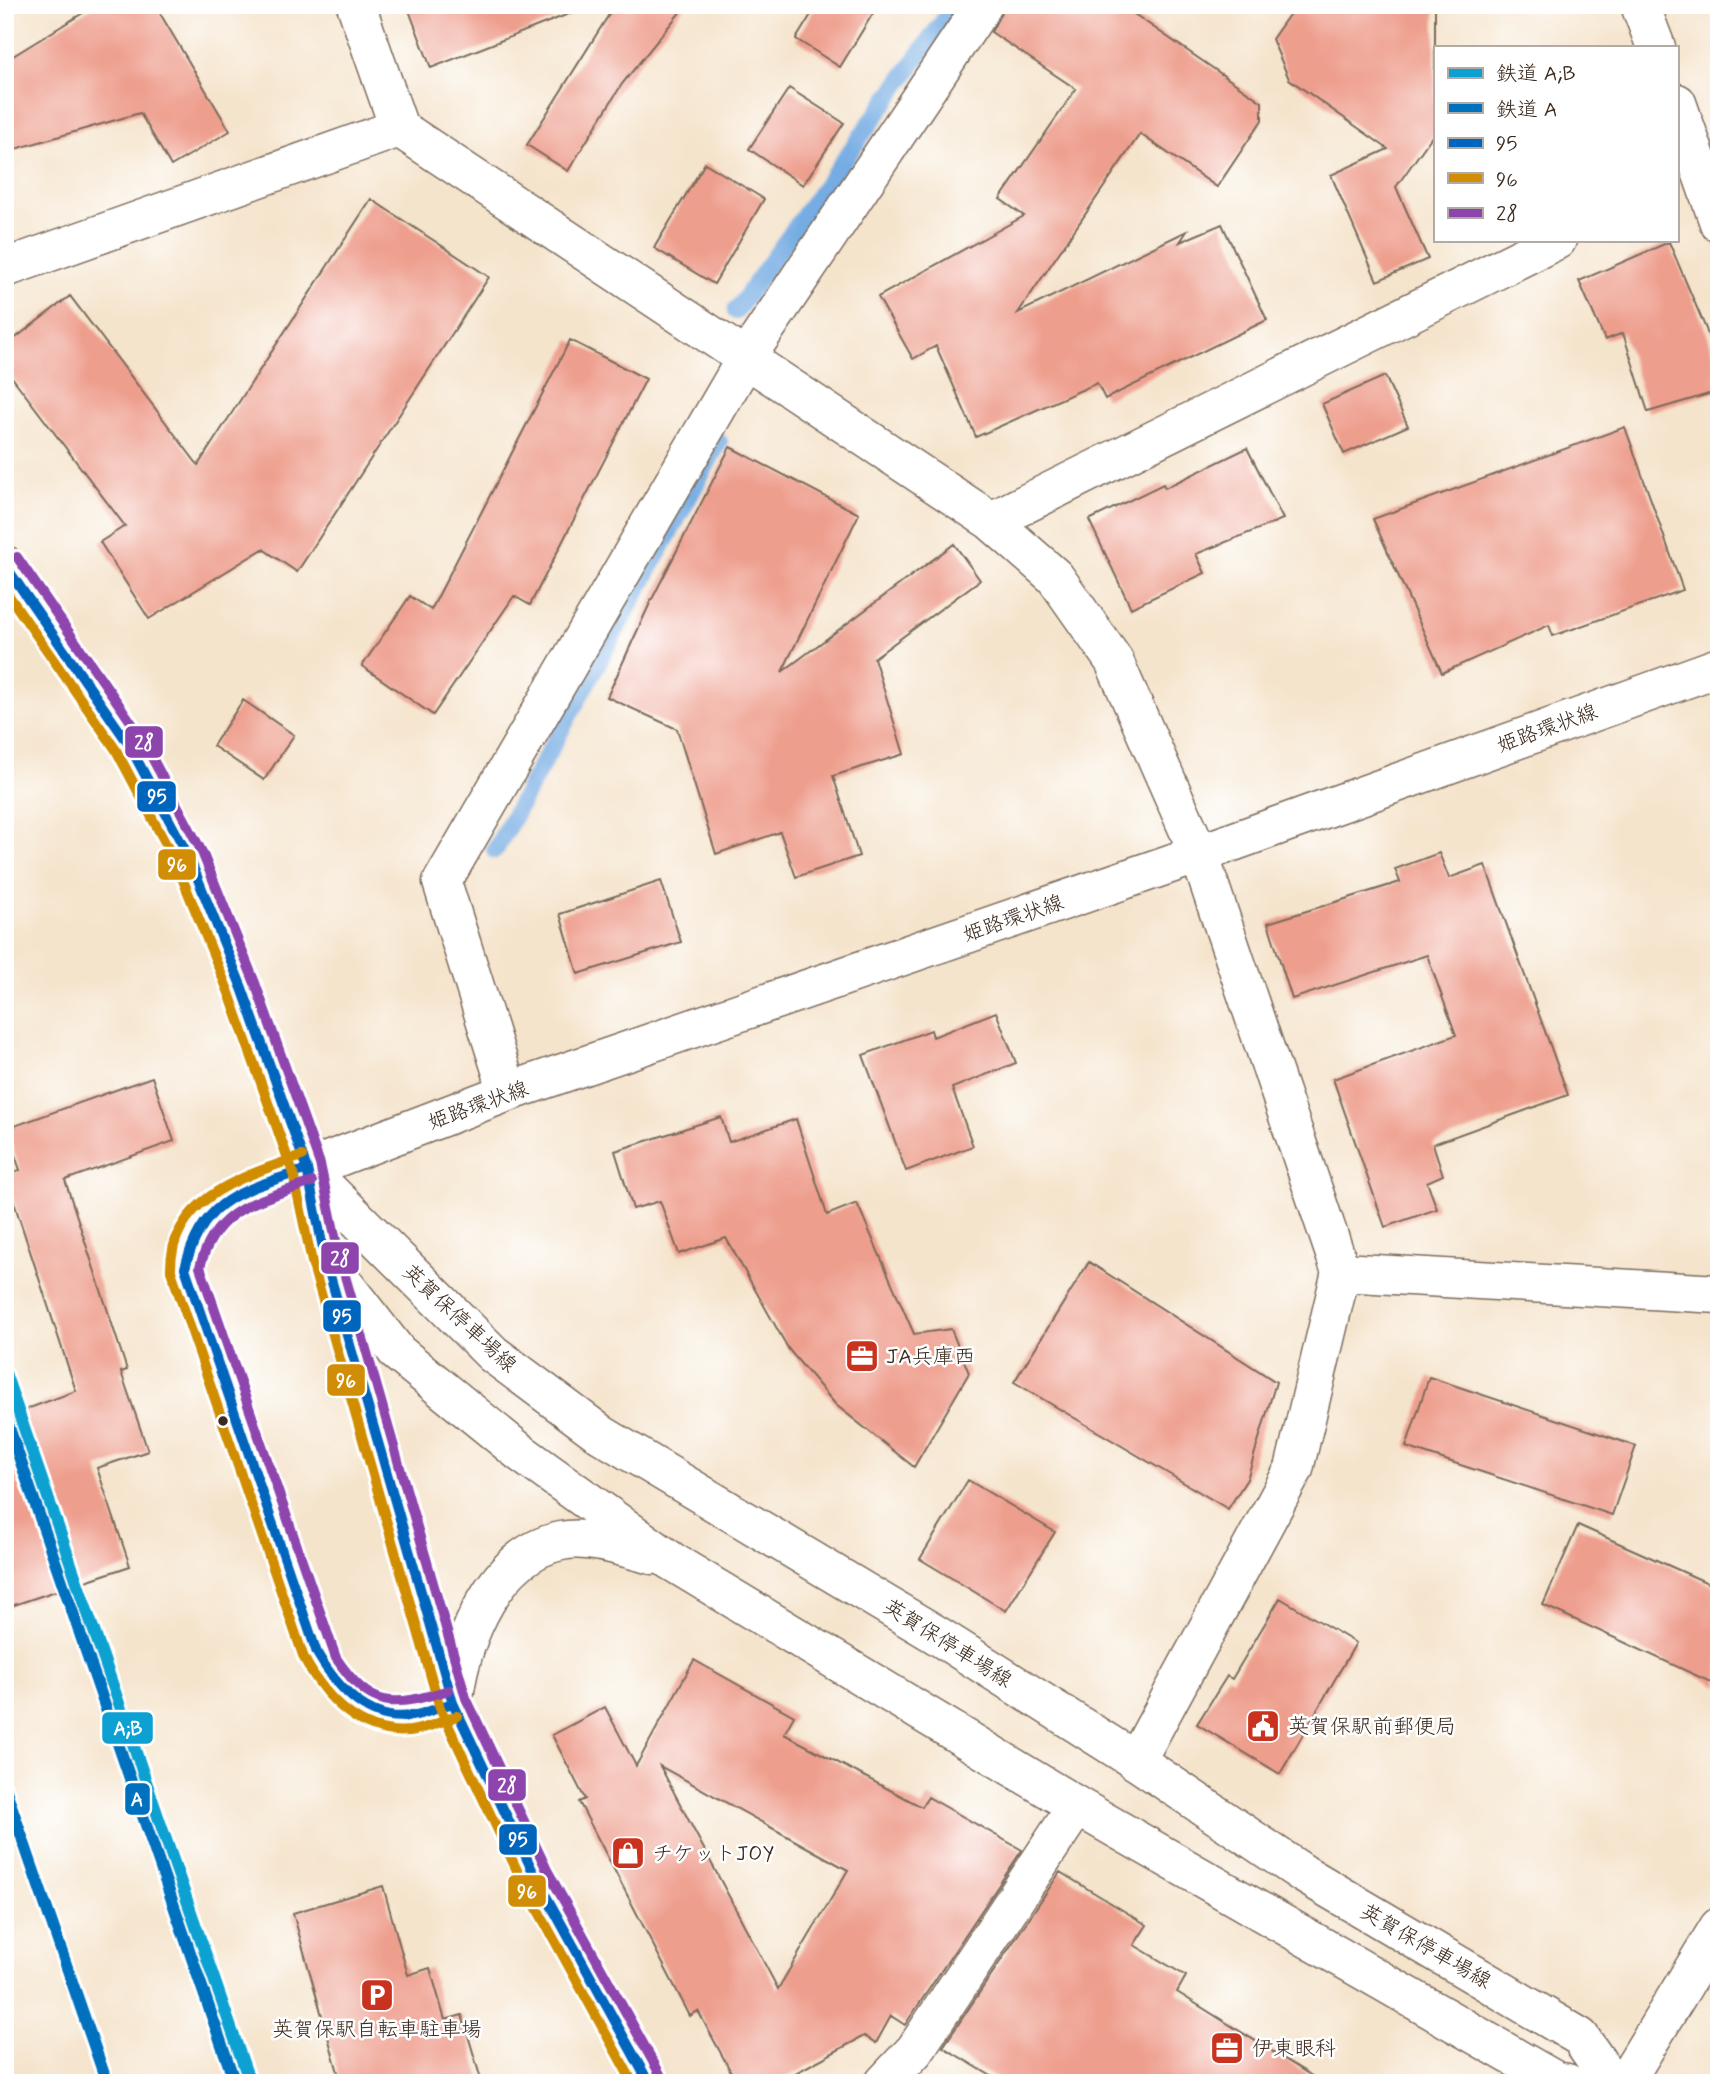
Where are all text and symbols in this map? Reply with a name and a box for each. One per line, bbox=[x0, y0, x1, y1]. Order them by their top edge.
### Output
legend bbox=[1434, 46, 1678, 242]
text: 鉄道 A;B bbox=[1496, 60, 1576, 88]
text: 鉄道 A bbox=[1496, 96, 1557, 124]
text: 95 bbox=[1496, 130, 1518, 158]
text: 96 bbox=[1496, 166, 1518, 194]
text: 28 bbox=[1496, 200, 1518, 228]
street label: 姫路環状線 bbox=[1493, 698, 1601, 760]
line badge: 28 bbox=[124, 725, 164, 759]
text: 28 bbox=[134, 731, 154, 756]
line badge: 95 bbox=[136, 780, 177, 813]
text: 95 bbox=[147, 785, 167, 810]
line badge: 96 bbox=[157, 848, 197, 881]
text: 96 bbox=[167, 853, 187, 878]
street label: 姫路環状線 bbox=[959, 889, 1068, 949]
street label: 姫路環状線 bbox=[424, 1075, 532, 1137]
line badge: 28 bbox=[320, 1241, 360, 1275]
text: 28 bbox=[330, 1247, 350, 1272]
street label: 英賀保停車場線 bbox=[396, 1258, 523, 1379]
line badge: 95 bbox=[322, 1299, 362, 1333]
text: 95 bbox=[332, 1305, 352, 1330]
office icon: JA兵庫西 bbox=[843, 1337, 881, 1375]
place label: JA兵庫西 bbox=[886, 1343, 975, 1371]
line badge: 96 bbox=[326, 1363, 366, 1397]
text: 96 bbox=[336, 1369, 356, 1394]
unlabelled marker bbox=[216, 1414, 230, 1428]
street label: 英賀保停車場線 bbox=[878, 1593, 1017, 1695]
public building icon: 英賀保駅前郵便局 bbox=[1244, 1707, 1282, 1745]
line badge: A;B bbox=[101, 1711, 154, 1745]
place label: 英賀保駅前郵便局 bbox=[1288, 1713, 1456, 1741]
text: A;B bbox=[114, 1717, 142, 1742]
line badge: 28 bbox=[487, 1768, 527, 1802]
text: 28 bbox=[497, 1774, 517, 1799]
line badge: A bbox=[124, 1782, 151, 1816]
text: A bbox=[131, 1788, 143, 1813]
line badge: 95 bbox=[498, 1823, 538, 1856]
text: 95 bbox=[508, 1828, 528, 1853]
shop icon: チケットJOY bbox=[609, 1834, 647, 1872]
place label: チケットJOY bbox=[652, 1840, 774, 1868]
line badge: 96 bbox=[507, 1874, 547, 1908]
text: 96 bbox=[517, 1880, 537, 1905]
street label: 英賀保停車場線 bbox=[1355, 1898, 1496, 1996]
parking icon: 英賀保駅自転車駐車場 bbox=[358, 1976, 396, 2014]
place label: 英賀保駅自転車駐車場 bbox=[272, 2016, 482, 2044]
office icon: 伊東眼科 bbox=[1208, 2029, 1246, 2067]
place label: 伊東眼科 bbox=[1252, 2035, 1336, 2063]

